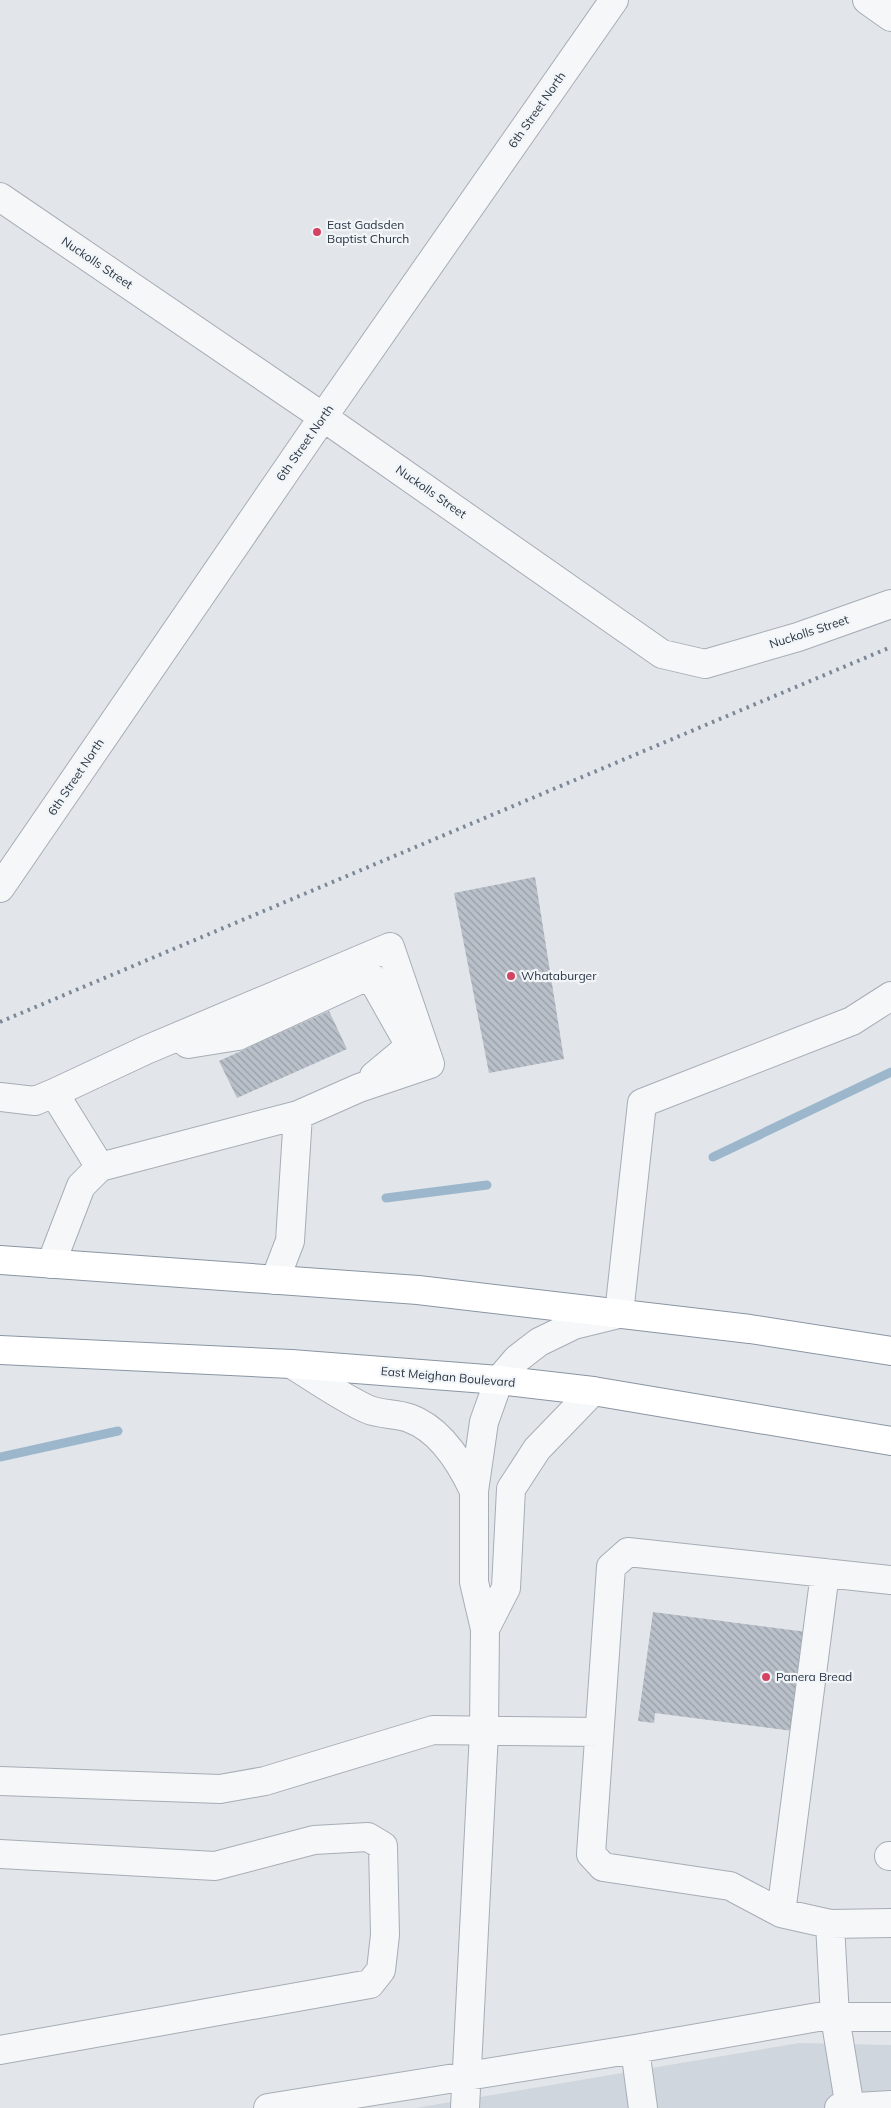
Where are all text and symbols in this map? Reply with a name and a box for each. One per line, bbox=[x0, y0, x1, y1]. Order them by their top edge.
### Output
street label: 6th Street North bbox=[505, 69, 568, 151]
place label: East Gadsden Baptist Church bbox=[327, 217, 409, 246]
marker: East Gadsden Baptist Church bbox=[311, 226, 323, 238]
street label: Nuckolls Street bbox=[59, 233, 136, 292]
street label: 6th Street North bbox=[273, 402, 336, 484]
street label: Nuckolls Street bbox=[393, 462, 469, 521]
street label: Nuckolls Street bbox=[767, 612, 850, 651]
street label: 6th Street North bbox=[44, 735, 107, 818]
place label: Whataburger bbox=[521, 968, 597, 983]
marker: Whataburger bbox=[505, 970, 517, 982]
street label: East Meighan Boulevard bbox=[380, 1363, 516, 1390]
place label: Panera Bread bbox=[776, 1669, 852, 1684]
marker: Panera Bread bbox=[760, 1671, 772, 1683]

